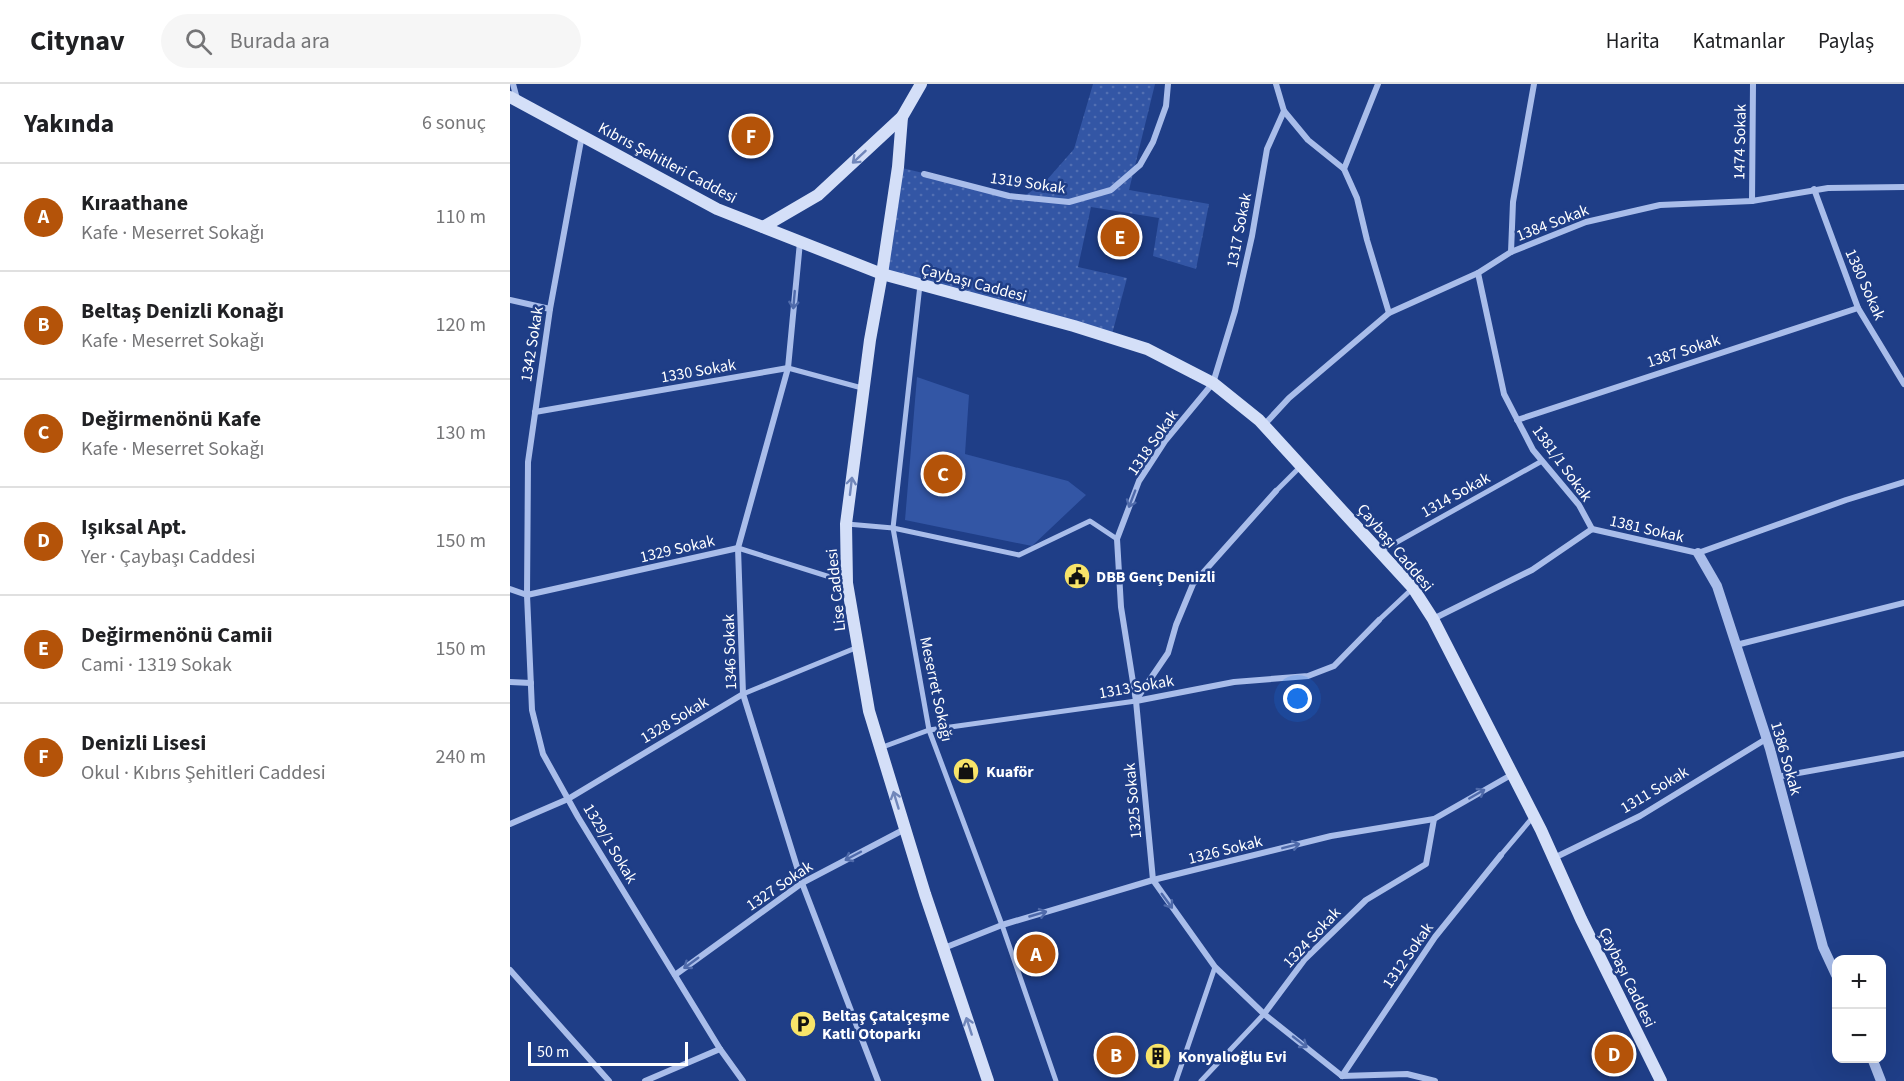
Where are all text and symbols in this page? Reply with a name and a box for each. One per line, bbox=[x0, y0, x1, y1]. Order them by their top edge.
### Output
search box bbox=[161, 14, 581, 68]
text: Citynav bbox=[30, 21, 125, 61]
icon: search bbox=[182, 25, 215, 58]
text: Burada ara bbox=[230, 25, 330, 57]
text: Harita bbox=[1606, 26, 1660, 56]
text: Katmanlar bbox=[1693, 26, 1785, 56]
text: Paylaş bbox=[1818, 26, 1874, 56]
street label: 1474 Sokak bbox=[1728, 104, 1752, 180]
text: Yakında bbox=[24, 105, 114, 142]
text: 6 sonuç bbox=[422, 109, 486, 137]
pin: F bbox=[732, 113, 770, 158]
street label: Kıbrıs Şehitleri Caddesi bbox=[594, 117, 741, 209]
one-way arrow bbox=[852, 150, 867, 164]
street label: 1319 Sokak bbox=[989, 167, 1067, 199]
text: Kıraathane bbox=[81, 187, 188, 219]
street label: 1317 Sokak bbox=[1221, 191, 1257, 270]
street label: 1384 Sokak bbox=[1513, 199, 1592, 247]
text: A bbox=[38, 203, 49, 231]
text: 110 m bbox=[436, 203, 486, 231]
pin: E bbox=[1100, 214, 1140, 260]
text: Kafe · Meserret Sokağı bbox=[81, 219, 264, 247]
street label: 1380 Sokak bbox=[1840, 245, 1891, 324]
street label: Çaybaşı Caddesi bbox=[918, 258, 1029, 308]
one-way arrow bbox=[788, 289, 799, 309]
text: Beltaş Denizli Konağı bbox=[81, 295, 284, 327]
street label: 1342 Sokak bbox=[515, 305, 549, 383]
text: B bbox=[37, 311, 50, 339]
text: 120 m bbox=[436, 311, 486, 339]
text: Kafe · Meserret Sokağı bbox=[81, 327, 264, 355]
street label: 1387 Sokak bbox=[1644, 329, 1723, 373]
street label: 1330 Sokak bbox=[659, 354, 738, 388]
text: Değirmenönü Kafe bbox=[81, 403, 261, 435]
street label: 1318 Sokak bbox=[1122, 405, 1184, 480]
text: C bbox=[38, 419, 49, 447]
text: 130 m bbox=[436, 419, 486, 447]
street label: 1381/1 Sokak bbox=[1527, 421, 1597, 506]
text: Kafe · Meserret Sokağı bbox=[81, 435, 264, 463]
pin: C bbox=[924, 452, 962, 496]
street label: 1314 Sokak bbox=[1417, 467, 1494, 523]
one-way arrow bbox=[846, 476, 857, 496]
one-way arrow bbox=[1126, 490, 1137, 508]
street label: Çaybaşı Caddesi bbox=[1352, 499, 1439, 596]
street label: 1381 Sokak bbox=[1607, 510, 1686, 548]
text: Işıksal Apt. bbox=[81, 511, 187, 543]
text: D bbox=[37, 527, 50, 555]
text: 150 m bbox=[436, 527, 486, 555]
street label: 1329 Sokak bbox=[638, 530, 717, 568]
text: Yer · Çaybaşı Caddesi bbox=[81, 543, 255, 571]
street label: Lise Caddesi bbox=[821, 547, 851, 632]
public building icon: DBB Genç Denizli bbox=[1062, 561, 1092, 591]
place label: DBB Genç Denizli bbox=[1096, 566, 1215, 588]
street label: 1346 Sokak bbox=[718, 614, 742, 690]
text: Değirmenönü Camii bbox=[81, 619, 273, 651]
text: E bbox=[38, 635, 49, 663]
text: 150 m bbox=[436, 635, 486, 663]
street label: Meserret Sokağı bbox=[914, 635, 958, 744]
text: Cami · 1319 Sokak bbox=[81, 651, 232, 679]
street label: 1313 Sokak bbox=[1097, 670, 1176, 704]
your location bbox=[1283, 684, 1312, 713]
street label: 1328 Sokak bbox=[636, 691, 713, 749]
street label: 1386 Sokak bbox=[1765, 719, 1807, 798]
text: Denizli Lisesi bbox=[81, 727, 206, 759]
text: F bbox=[38, 743, 49, 771]
text: 240 m bbox=[436, 743, 486, 771]
shop icon: Kuaför bbox=[951, 756, 981, 786]
text: Okul · Kıbrıs Şehitleri Caddesi bbox=[81, 759, 326, 787]
place label: Kuaför bbox=[986, 761, 1034, 783]
street label: 1311 Sokak bbox=[1616, 761, 1693, 819]
street label: 1325 Sokak bbox=[1119, 762, 1147, 840]
one-way arrow bbox=[1468, 788, 1485, 800]
one-way arrow bbox=[890, 791, 901, 810]
street label: 1329/1 Sokak bbox=[578, 799, 643, 888]
street label: 1326 Sokak bbox=[1186, 830, 1265, 870]
one-way arrow bbox=[1281, 840, 1300, 852]
one-way arrow bbox=[845, 850, 862, 862]
street label: 1327 Sokak bbox=[742, 855, 817, 916]
one-way arrow bbox=[1161, 892, 1173, 908]
street label: 1324 Sokak bbox=[1278, 902, 1346, 973]
one-way arrow bbox=[1028, 908, 1047, 919]
street label: 1312 Sokak bbox=[1377, 918, 1439, 993]
street label: Çaybaşı Caddesi bbox=[1593, 924, 1661, 1031]
pin: A bbox=[1016, 932, 1056, 976]
map controls bbox=[1832, 955, 1886, 1063]
button: + bbox=[1832, 955, 1886, 1009]
one-way arrow bbox=[683, 957, 699, 970]
place label: Beltaş Çatalçeşme Katlı Otoparkı bbox=[822, 1005, 950, 1045]
parking icon: Beltaş Çatalçeşme Katlı Otoparkı bbox=[788, 1009, 818, 1039]
button: − bbox=[1832, 1009, 1886, 1063]
one-way arrow bbox=[963, 1017, 974, 1036]
pin: B bbox=[1096, 1032, 1136, 1078]
pin: D bbox=[1594, 1032, 1634, 1076]
one-way arrow bbox=[1291, 1036, 1307, 1049]
scale bar bbox=[528, 1039, 688, 1066]
text: 50 m bbox=[537, 1041, 569, 1063]
building icon: Konyalıoğlu Evi bbox=[1143, 1041, 1173, 1071]
place label: Konyalıoğlu Evi bbox=[1178, 1046, 1287, 1068]

